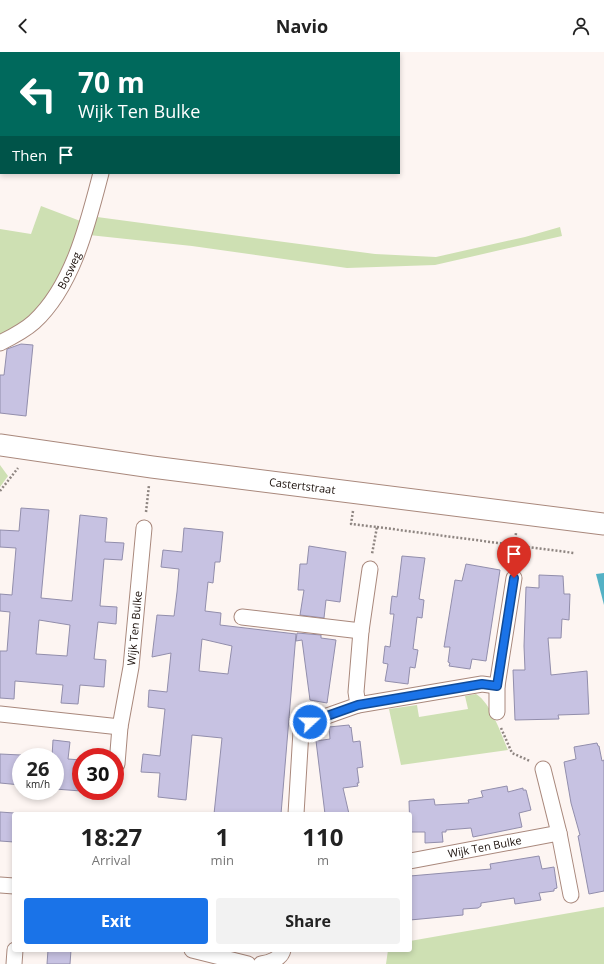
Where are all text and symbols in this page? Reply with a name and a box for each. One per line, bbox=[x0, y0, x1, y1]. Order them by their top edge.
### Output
text: Navio bbox=[276, 14, 328, 38]
icon: back bbox=[12, 15, 34, 37]
icon: person bbox=[570, 15, 592, 37]
text: 70 m bbox=[78, 63, 145, 101]
icon: left bbox=[12, 68, 64, 120]
text: Wijk Ten Bulke bbox=[78, 99, 200, 123]
icon: arrive bbox=[55, 144, 77, 166]
text: Then bbox=[12, 145, 47, 165]
street label: Bosweg bbox=[54, 249, 84, 292]
street label: Castertstraat bbox=[268, 474, 336, 497]
pin bbox=[497, 537, 531, 578]
icon: arrive bbox=[503, 543, 525, 565]
street label: Wijk Ten Bulke bbox=[123, 590, 145, 666]
position arrow bbox=[289, 701, 331, 743]
speed limit sign: 30 bbox=[72, 748, 124, 800]
text: 26 bbox=[27, 755, 49, 782]
text: km/h bbox=[26, 777, 50, 791]
text: 18:27 bbox=[80, 820, 142, 853]
text: 1 bbox=[215, 820, 229, 853]
text: 110 bbox=[302, 820, 344, 853]
street label: Wijk Ten Bulke bbox=[446, 832, 523, 861]
text: Arrival bbox=[92, 851, 131, 869]
text: min bbox=[211, 851, 234, 869]
text: m bbox=[317, 851, 329, 869]
button: Exit bbox=[24, 898, 208, 944]
button: Share bbox=[216, 898, 400, 944]

